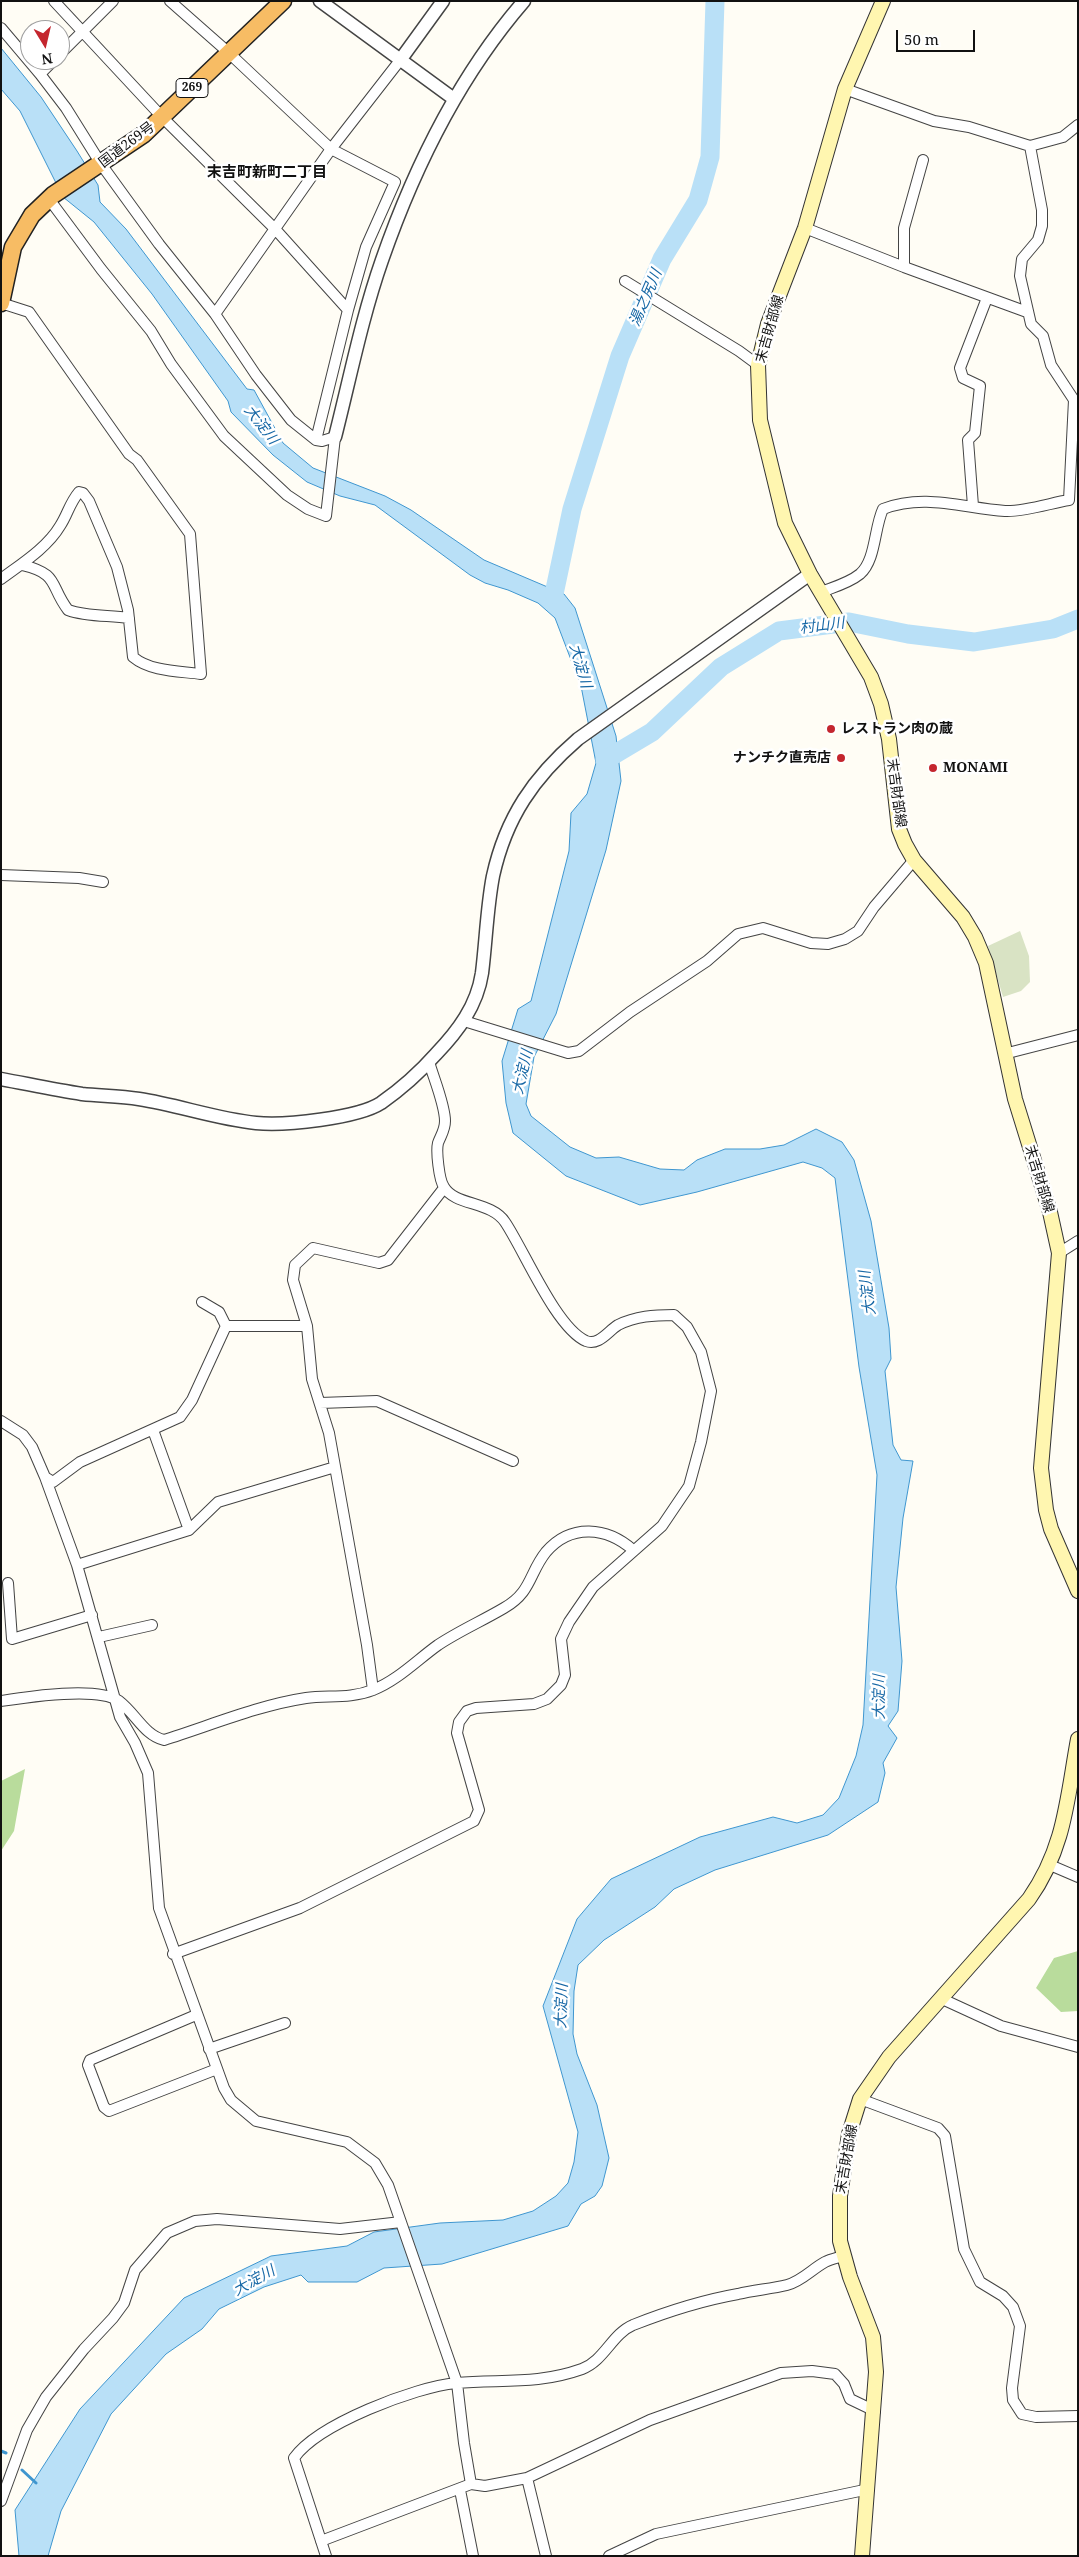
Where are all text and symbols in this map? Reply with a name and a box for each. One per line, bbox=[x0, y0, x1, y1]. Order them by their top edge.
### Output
north arrow bbox=[20, 20, 70, 70]
scale bar bbox=[899, 20, 978, 52]
text: 50 m bbox=[904, 29, 939, 49]
text: N bbox=[40, 49, 54, 70]
road number: 269 bbox=[176, 78, 208, 98]
street label: 国道269号 bbox=[96, 119, 158, 171]
district label: 末吉町新町二丁目 bbox=[207, 164, 327, 182]
water label: 湯之尻川 bbox=[626, 267, 666, 329]
street label: 末吉財部線 bbox=[752, 293, 788, 365]
water label: 大淀川 bbox=[240, 402, 282, 448]
water label: 村山川 bbox=[799, 614, 845, 638]
water label: 大淀川 bbox=[565, 642, 595, 690]
place label: レストラン肉の蔵 bbox=[841, 721, 953, 737]
marker: レストラン肉の蔵 bbox=[825, 723, 837, 735]
place label: ナンチク直売店 bbox=[733, 750, 831, 766]
marker: ナンチク直売店 bbox=[835, 752, 847, 764]
street label: 末吉財部線 bbox=[883, 757, 909, 829]
place label: MONAMI bbox=[943, 760, 1008, 776]
marker: MONAMI bbox=[927, 762, 939, 774]
water label: 大淀川 bbox=[509, 1048, 537, 1096]
street label: 末吉財部線 bbox=[1021, 1143, 1057, 1215]
water label: 大淀川 bbox=[856, 1270, 880, 1316]
water label: 大淀川 bbox=[871, 1675, 889, 1719]
water label: 大淀川 bbox=[552, 1983, 572, 2029]
street label: 末吉財部線 bbox=[833, 2123, 861, 2195]
water label: 大淀川 bbox=[230, 2262, 278, 2300]

